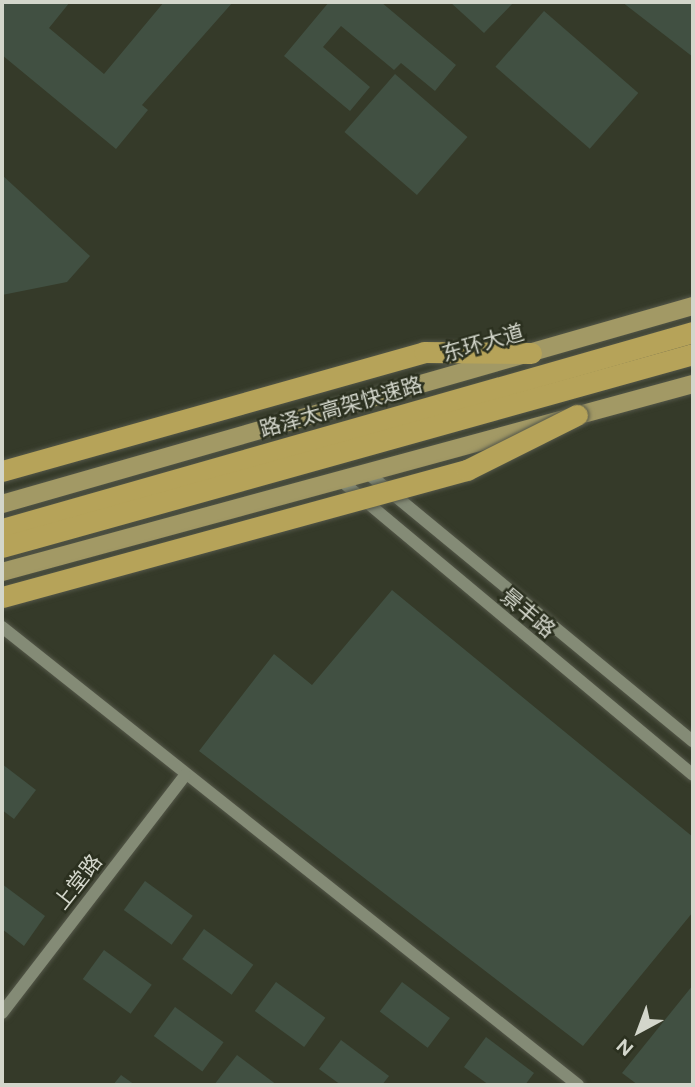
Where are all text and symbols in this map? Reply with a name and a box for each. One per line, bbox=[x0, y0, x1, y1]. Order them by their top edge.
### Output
street label: 东环大道 bbox=[439, 319, 527, 367]
street label: 路泽太高架快速路 bbox=[257, 372, 425, 442]
street label: 景丰路 bbox=[496, 583, 560, 643]
street label: 上堂路 bbox=[49, 849, 107, 915]
north arrow bbox=[604, 996, 674, 1066]
text: N bbox=[612, 1034, 638, 1061]

